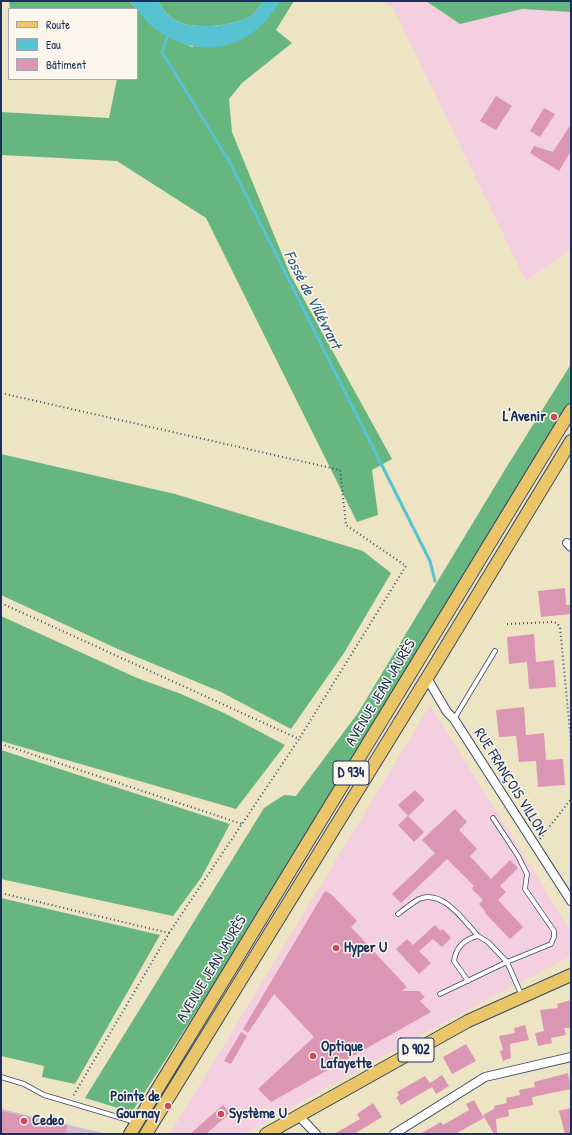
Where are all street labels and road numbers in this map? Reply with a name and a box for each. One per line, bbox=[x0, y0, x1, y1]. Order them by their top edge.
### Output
street label: AVENUE JEAN JAURÈS bbox=[342, 636, 420, 750]
street label: RUE FRANÇOIS VILLON bbox=[470, 725, 550, 839]
road number: D 934 bbox=[333, 761, 369, 785]
street label: AVENUE JEAN JAURÈS bbox=[173, 912, 251, 1026]
road number: D 902 bbox=[398, 1038, 434, 1062]

